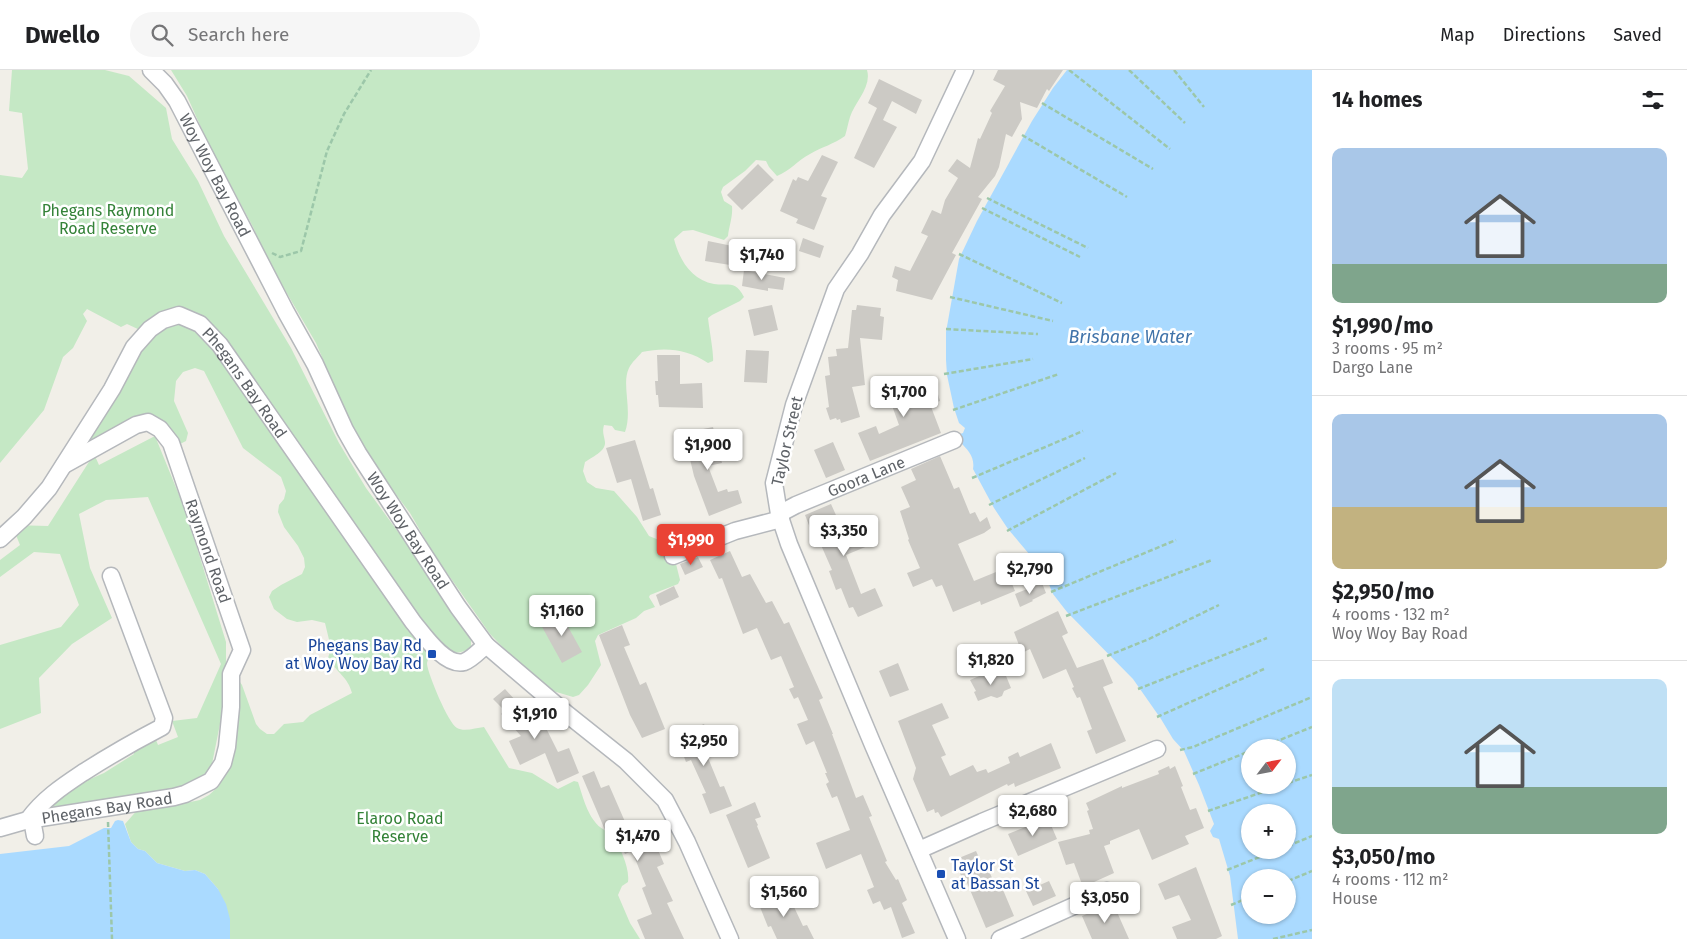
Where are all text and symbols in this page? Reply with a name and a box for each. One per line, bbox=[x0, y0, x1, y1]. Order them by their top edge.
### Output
search box bbox=[130, 12, 480, 57]
text: Dwello bbox=[25, 21, 100, 49]
icon: search bbox=[148, 21, 176, 49]
text: Search here bbox=[188, 23, 289, 46]
text: Map bbox=[1440, 24, 1475, 46]
text: Directions bbox=[1503, 24, 1585, 46]
text: Saved bbox=[1613, 24, 1662, 46]
icon: filters bbox=[1639, 86, 1667, 114]
text: 14 homes bbox=[1332, 87, 1422, 113]
street label: Woy Woy Bay Road bbox=[176, 110, 255, 240]
icon: home bbox=[1455, 181, 1545, 271]
park label: Phegans Raymond Road Reserve bbox=[42, 201, 174, 238]
pin: $1,740 bbox=[721, 238, 803, 281]
text: $1,740 bbox=[740, 245, 784, 264]
text: $1,990/mo bbox=[1332, 313, 1433, 339]
street label: Phegans Bay Road bbox=[198, 323, 291, 442]
water label: Brisbane Water bbox=[1068, 326, 1193, 348]
text: 3 rooms · 95 m² bbox=[1332, 339, 1443, 358]
text: Dargo Lane bbox=[1332, 358, 1413, 377]
pin: $1,700 bbox=[863, 376, 945, 418]
text: $1,700 bbox=[881, 382, 927, 401]
street label: Taylor Street bbox=[767, 394, 807, 488]
pin: $1,900 bbox=[667, 428, 749, 471]
text: $1,900 bbox=[685, 435, 731, 454]
icon: home bbox=[1455, 446, 1545, 536]
street label: Goora Lane bbox=[824, 452, 908, 501]
street label: Woy Woy Bay Road bbox=[363, 468, 453, 593]
street label: Raymond Road bbox=[181, 496, 235, 606]
pin: $3,350 bbox=[803, 514, 885, 557]
text: $3,350 bbox=[820, 521, 868, 540]
pin: $1,990 bbox=[650, 524, 732, 566]
text: $1,990 bbox=[668, 530, 714, 549]
pin: $2,790 bbox=[989, 552, 1071, 595]
text: $2,790 bbox=[1007, 559, 1053, 578]
text: $2,950/mo bbox=[1332, 579, 1434, 605]
pin: $1,160 bbox=[521, 594, 603, 637]
text: $1,160 bbox=[540, 601, 584, 620]
text: 4 rooms · 132 m² bbox=[1332, 605, 1450, 624]
text: Woy Woy Bay Road bbox=[1332, 624, 1468, 643]
place label: Phegans Bay Rd at Woy Woy Bay Rd bbox=[285, 636, 422, 673]
pin: $1,820 bbox=[950, 644, 1032, 686]
marker: Phegans Bay Rd at Woy Woy Bay Rd bbox=[426, 648, 438, 660]
text: $1,820 bbox=[968, 650, 1014, 669]
pin: $1,910 bbox=[494, 698, 576, 740]
text: $1,910 bbox=[513, 704, 557, 723]
icon: home bbox=[1455, 711, 1545, 801]
pin: $2,950 bbox=[663, 724, 745, 767]
text: $2,950 bbox=[680, 731, 728, 750]
north arrow bbox=[1241, 739, 1296, 794]
map controls bbox=[1241, 739, 1296, 924]
street label: Phegans Bay Road bbox=[40, 788, 174, 827]
pin: $2,680 bbox=[992, 794, 1074, 837]
text: $2,680 bbox=[1009, 801, 1057, 820]
button: + bbox=[1241, 804, 1296, 859]
park label: Elaroo Road Reserve bbox=[356, 809, 444, 846]
pin: $1,470 bbox=[597, 820, 679, 862]
text: $1,470 bbox=[616, 826, 660, 845]
text: $3,050/mo bbox=[1332, 844, 1435, 870]
place label: Taylor St at Bassan St bbox=[951, 856, 1040, 893]
marker: Taylor St at Bassan St bbox=[935, 868, 947, 880]
button: − bbox=[1241, 869, 1296, 924]
text: 4 rooms · 112 m² bbox=[1332, 870, 1448, 889]
pin: $1,560 bbox=[743, 876, 825, 918]
text: $1,560 bbox=[761, 882, 807, 901]
pin: $3,050 bbox=[1064, 882, 1146, 924]
text: $3,050 bbox=[1081, 888, 1129, 907]
text: House bbox=[1332, 889, 1378, 908]

